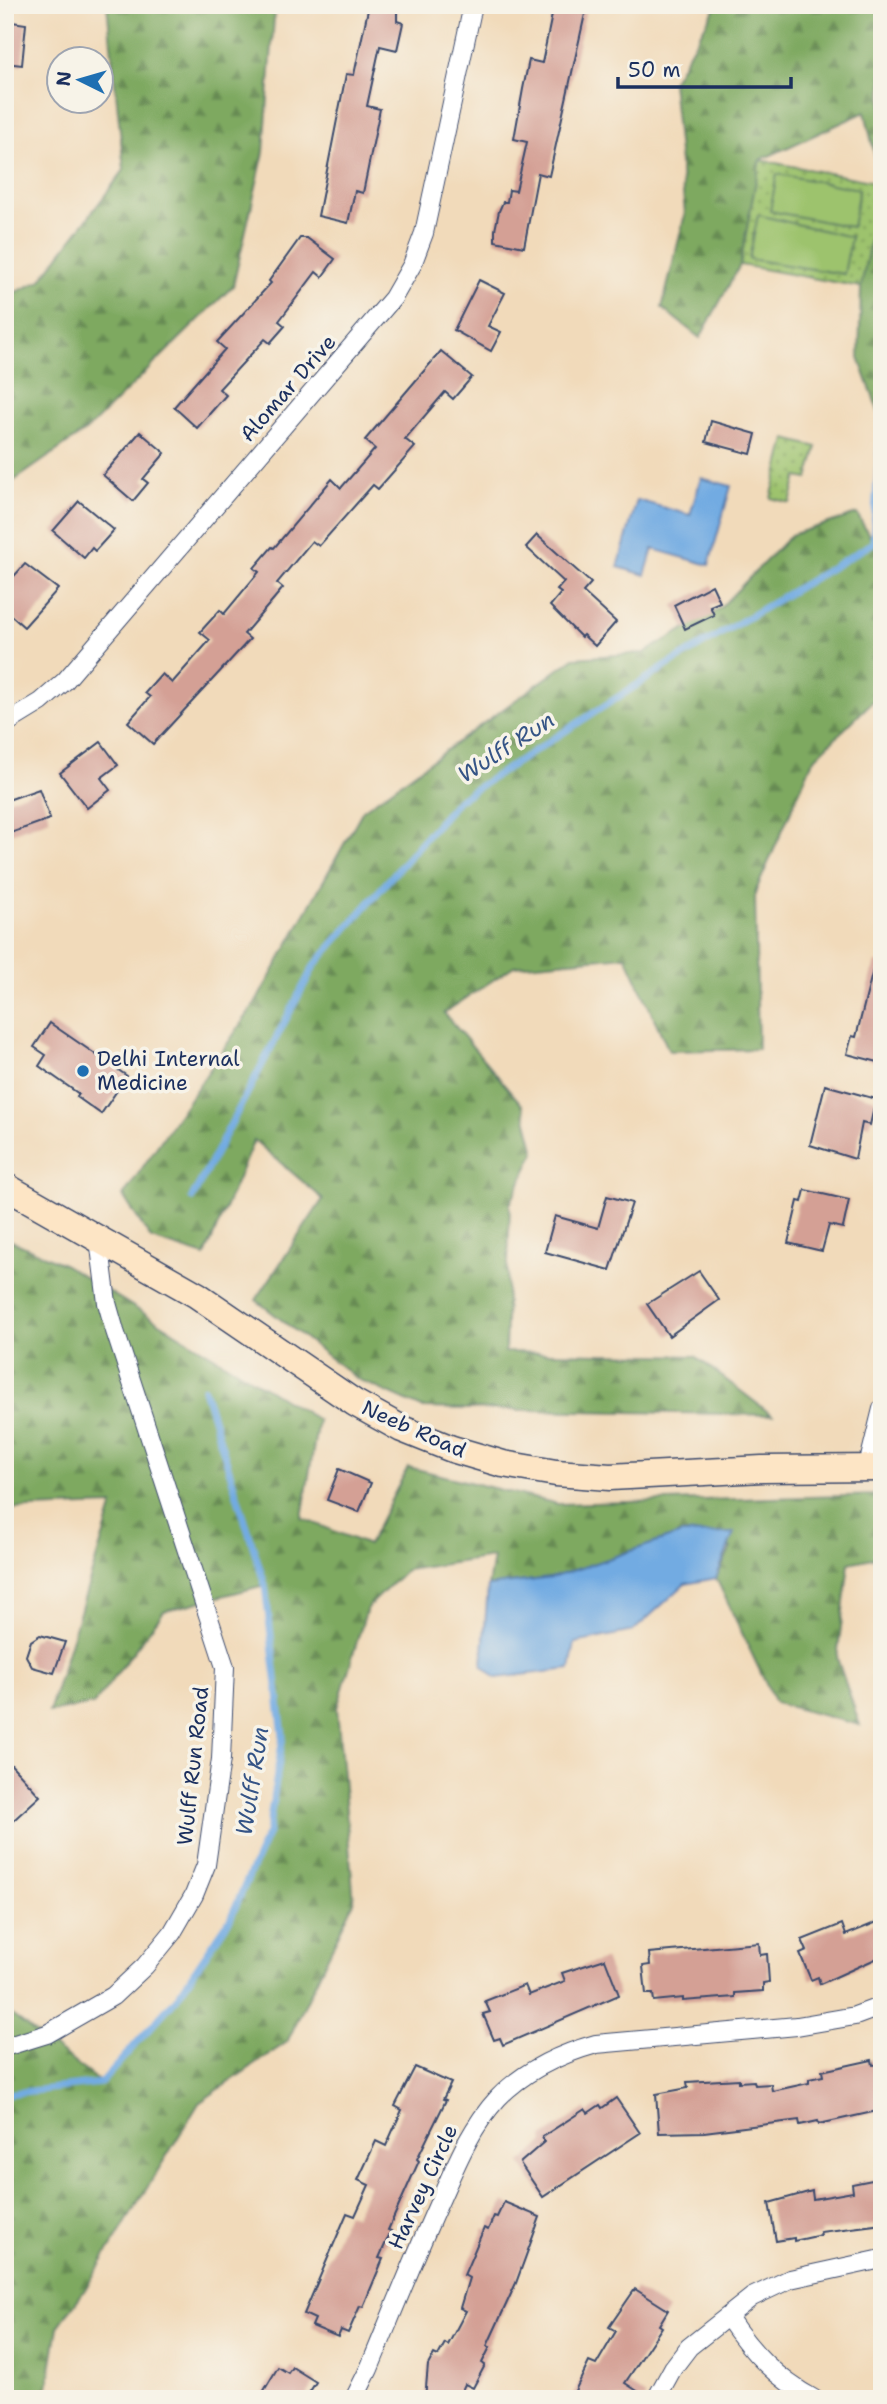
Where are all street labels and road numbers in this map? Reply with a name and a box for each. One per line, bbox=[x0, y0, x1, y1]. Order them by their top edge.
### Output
street label: Alomar Drive bbox=[234, 329, 342, 447]
street label: Neeb Road bbox=[357, 1394, 471, 1464]
street label: Wulff Run Road bbox=[171, 1685, 215, 1847]
street label: Harvey Circle bbox=[382, 2120, 464, 2254]

